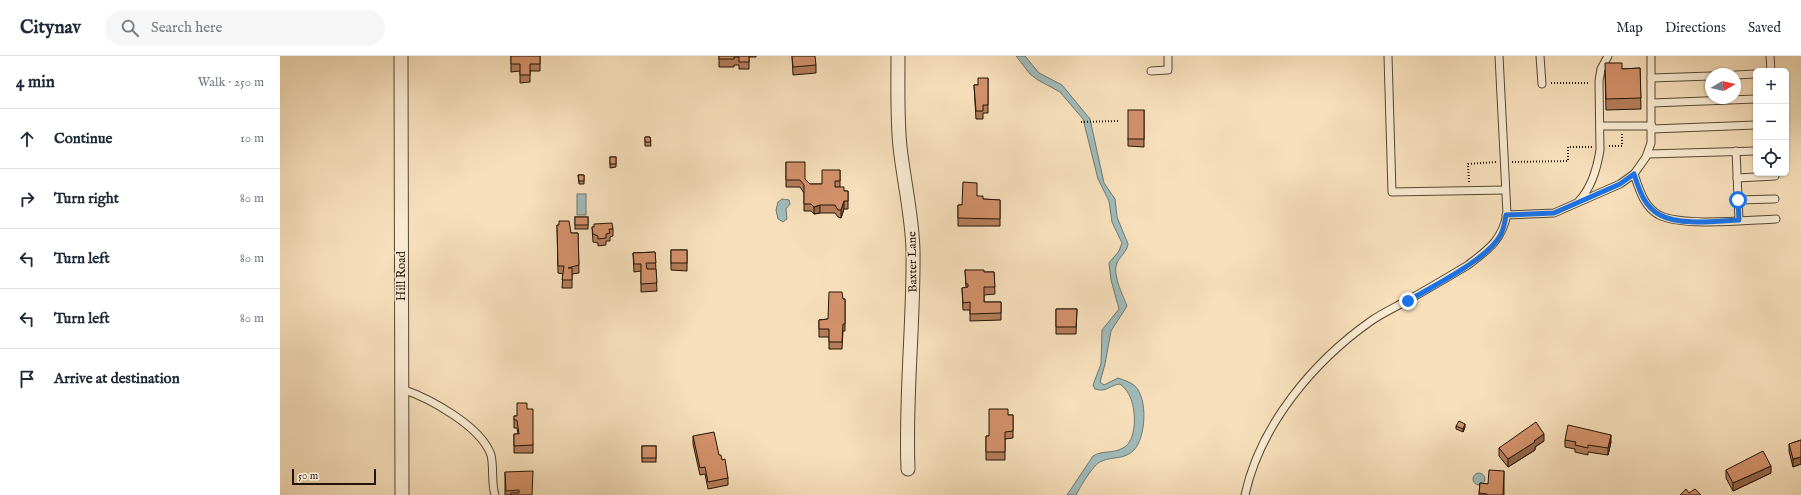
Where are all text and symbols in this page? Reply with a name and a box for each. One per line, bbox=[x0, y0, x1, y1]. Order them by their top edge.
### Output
search box bbox=[105, 10, 385, 46]
text: Citynav bbox=[20, 16, 81, 40]
icon: search bbox=[119, 17, 141, 39]
text: Search here bbox=[151, 18, 222, 37]
text: Map bbox=[1616, 19, 1643, 37]
text: Directions bbox=[1665, 19, 1726, 37]
text: Saved bbox=[1748, 19, 1781, 37]
north arrow bbox=[1705, 68, 1741, 104]
map controls bbox=[1753, 68, 1789, 176]
button: + bbox=[1753, 68, 1789, 104]
text: 4 min bbox=[16, 72, 55, 93]
text: Walk · 250 m bbox=[198, 74, 264, 91]
button: − bbox=[1753, 104, 1789, 140]
icon: ahead bbox=[16, 128, 38, 150]
text: Continue bbox=[54, 129, 112, 148]
text: 10 m bbox=[240, 130, 264, 147]
button: locate bbox=[1753, 140, 1789, 176]
icon: right bbox=[16, 188, 38, 210]
text: Turn right bbox=[54, 189, 119, 208]
text: 80 m bbox=[240, 190, 264, 207]
route start bbox=[1729, 191, 1747, 209]
street label: Baxter Lane bbox=[904, 231, 921, 293]
icon: left bbox=[16, 248, 38, 270]
text: Turn left bbox=[54, 249, 110, 268]
text: 80 m bbox=[240, 250, 264, 267]
street label: Hill Road bbox=[394, 250, 409, 301]
route end bbox=[1399, 292, 1417, 310]
icon: left bbox=[16, 308, 38, 330]
text: Turn left bbox=[54, 309, 110, 328]
text: 80 m bbox=[240, 310, 264, 327]
icon: arrive bbox=[16, 368, 38, 390]
text: Arrive at destination bbox=[54, 369, 180, 388]
scale bar bbox=[292, 467, 376, 486]
text: 50 m bbox=[298, 469, 318, 483]

